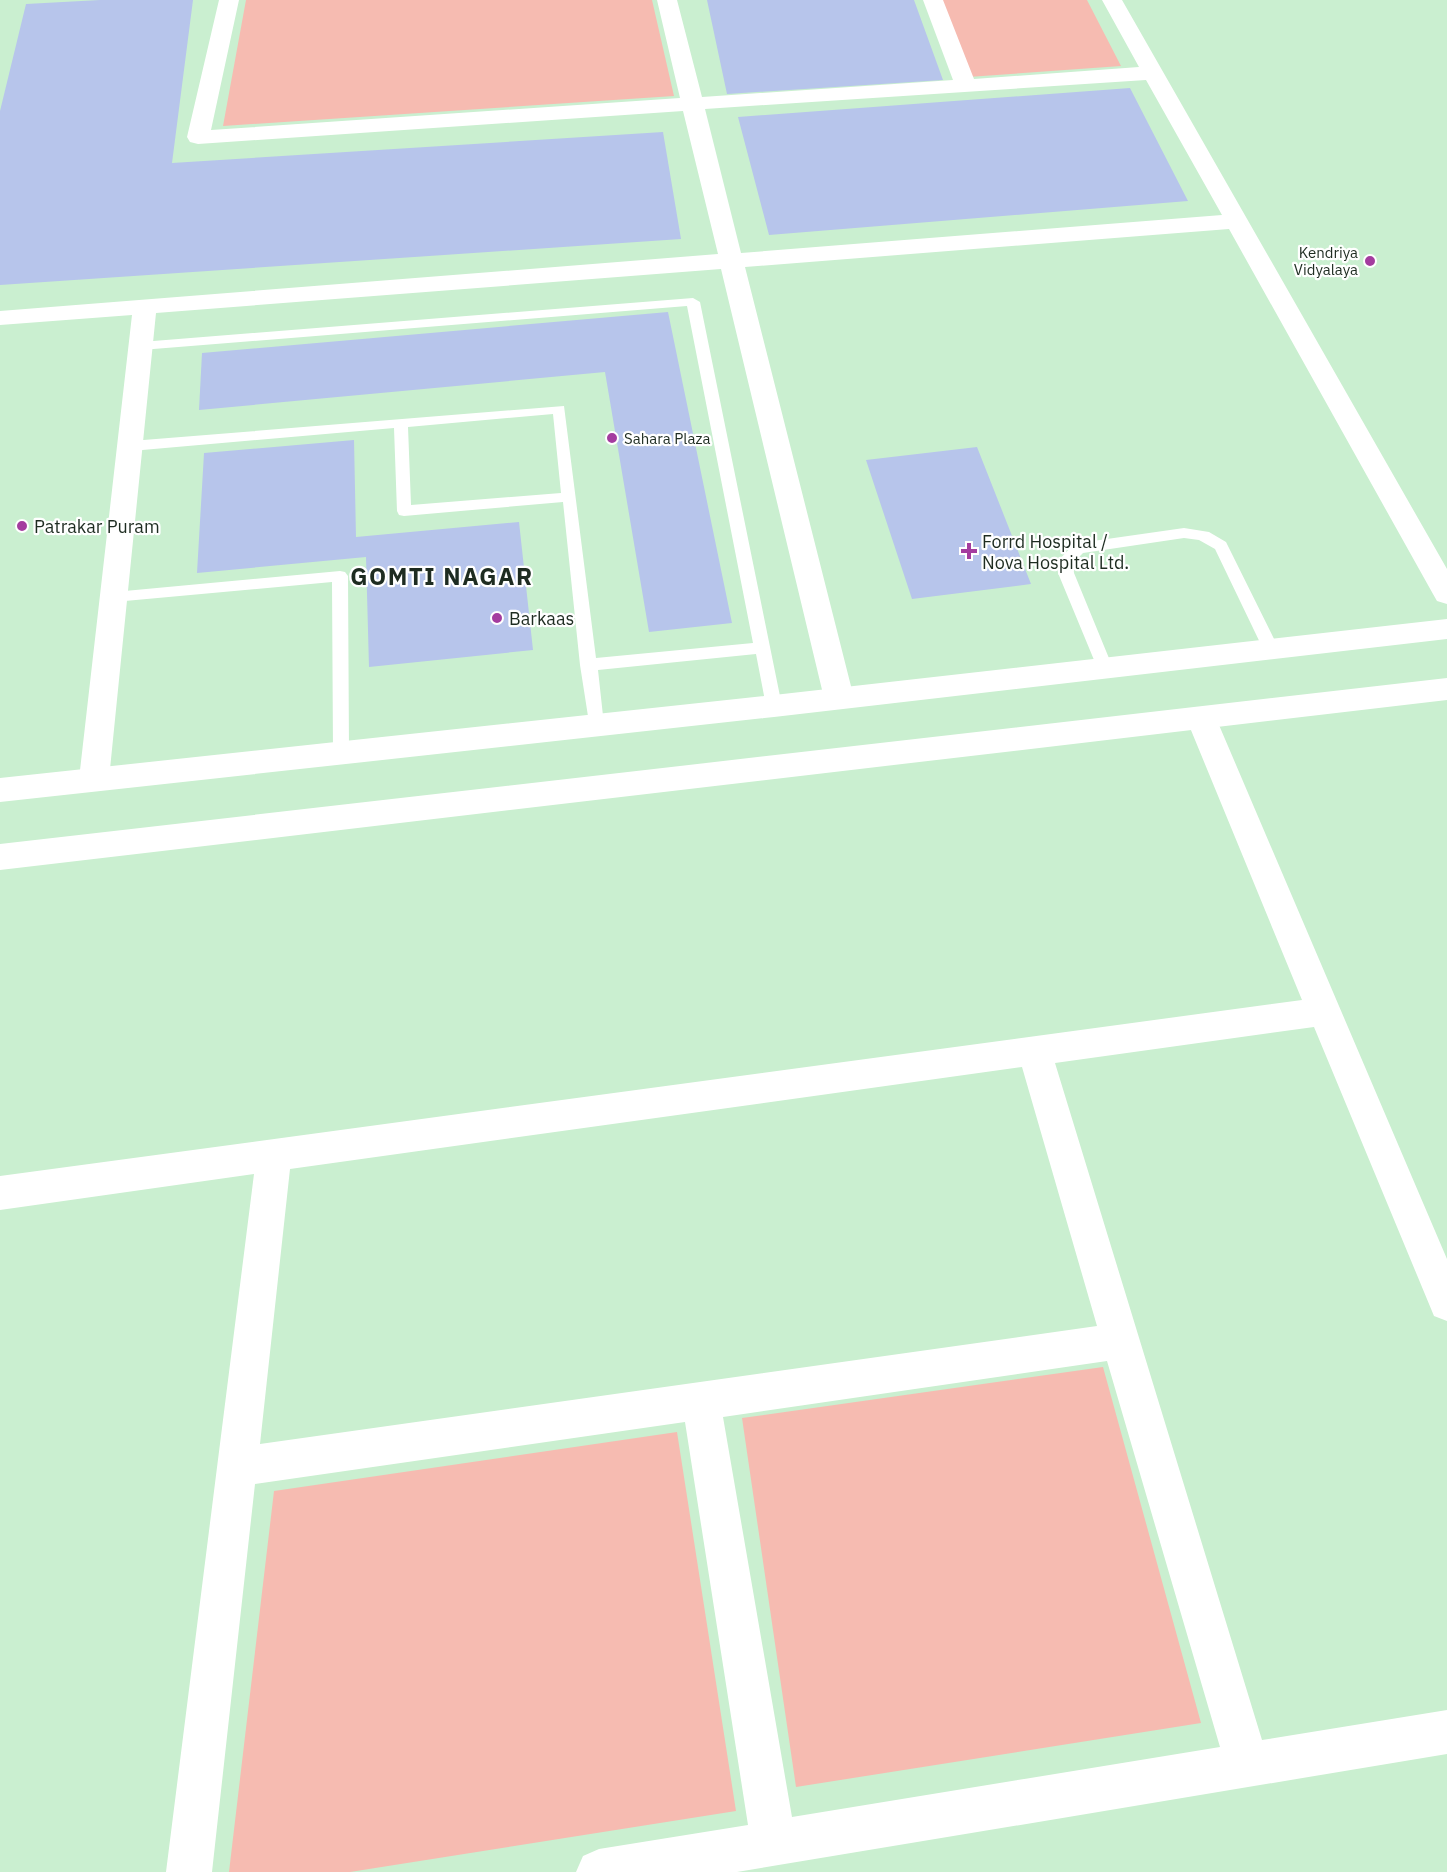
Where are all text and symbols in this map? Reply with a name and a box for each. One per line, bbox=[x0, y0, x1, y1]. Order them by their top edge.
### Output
place label: Kendriya Vidyalaya bbox=[1294, 243, 1358, 279]
marker: Kendriya Vidyalaya bbox=[1363, 254, 1377, 268]
place label: Sahara Plaza bbox=[624, 429, 710, 448]
marker: Sahara Plaza bbox=[605, 431, 619, 445]
place label: Patrakar Puram bbox=[34, 515, 160, 538]
marker: Patrakar Puram bbox=[15, 519, 29, 533]
place label: Forrd Hospital / Nova Hospital Ltd. bbox=[982, 530, 1129, 574]
marker: Forrd Hospital / Nova Hospital Ltd. bbox=[960, 542, 978, 560]
district label: GOMTI NAGAR bbox=[350, 560, 534, 592]
place label: Barkaas bbox=[509, 607, 574, 630]
marker: Barkaas bbox=[490, 611, 504, 625]

